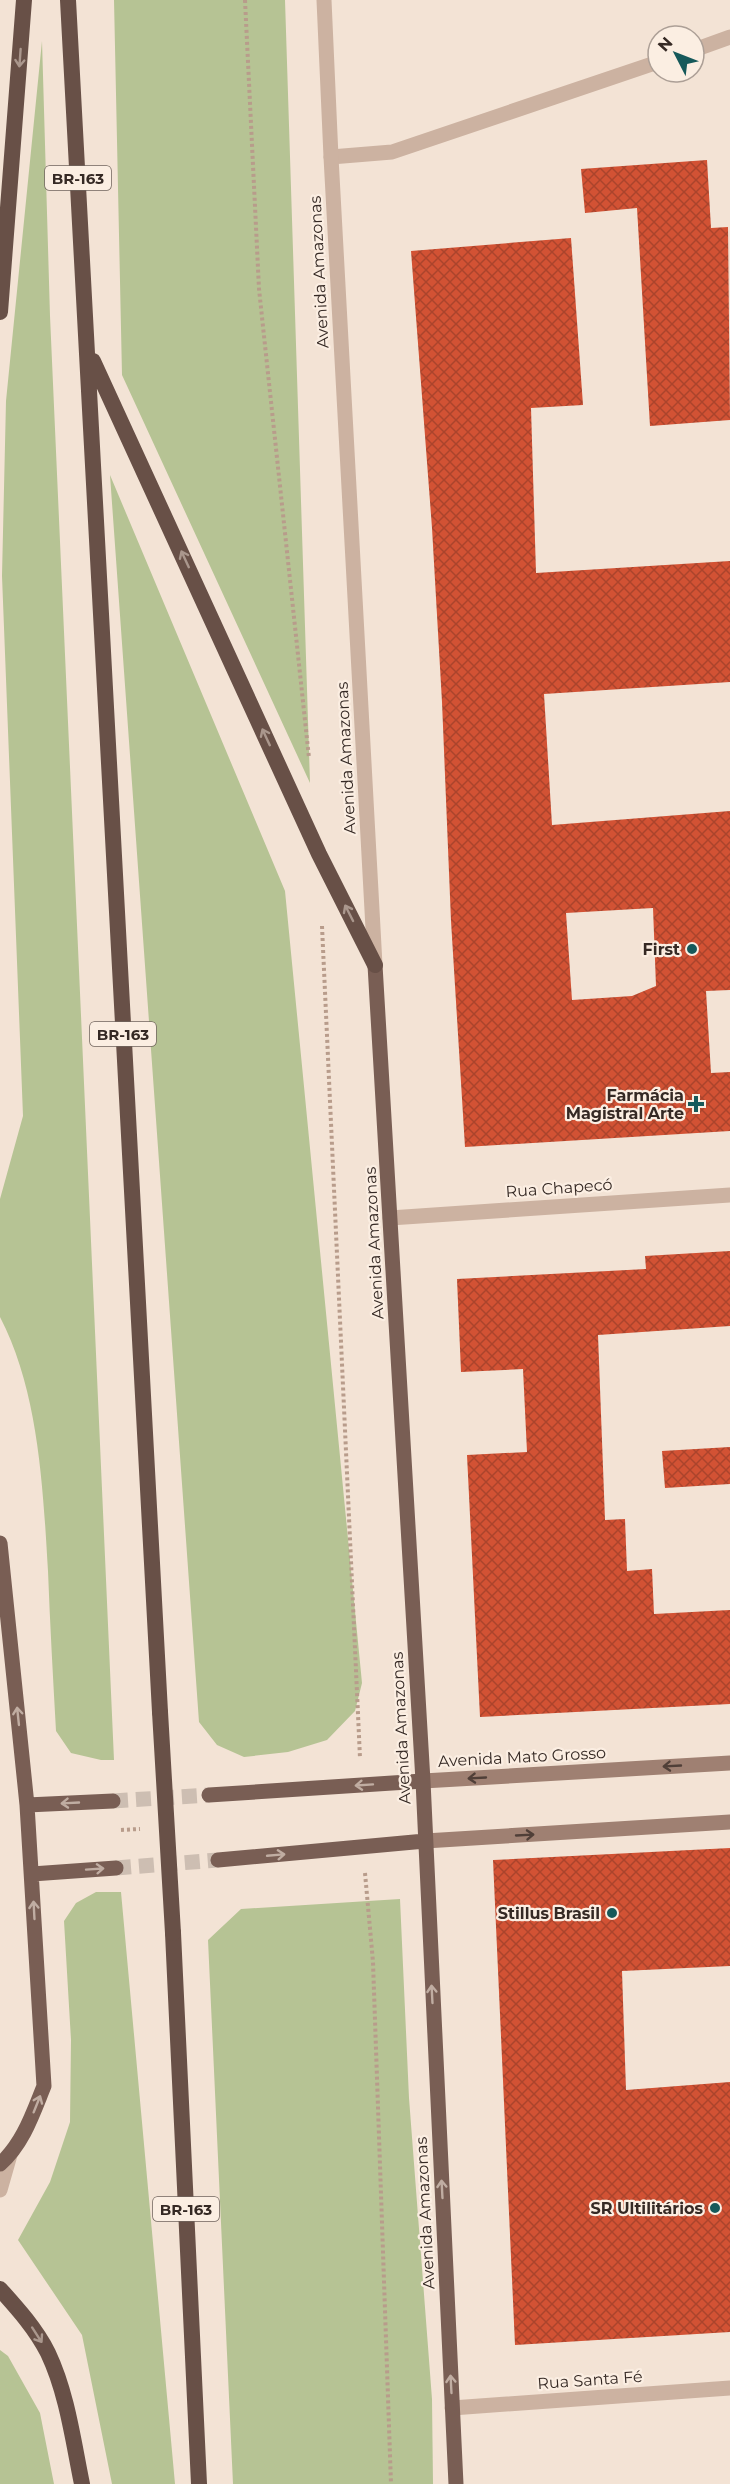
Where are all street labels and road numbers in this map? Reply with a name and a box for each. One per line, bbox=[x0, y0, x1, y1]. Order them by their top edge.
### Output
road number: BR-163 bbox=[45, 166, 111, 190]
street label: Avenida Amazonas bbox=[306, 195, 332, 349]
street label: Avenida Amazonas bbox=[333, 681, 359, 835]
road number: BR-163 bbox=[90, 1022, 156, 1046]
street label: Avenida Amazonas bbox=[361, 1166, 387, 1320]
street label: Rua Chapecó bbox=[505, 1175, 613, 1201]
street label: Avenida Amazonas bbox=[388, 1651, 414, 1805]
street label: Avenida Mato Grosso bbox=[438, 1743, 606, 1771]
street label: Avenida Amazonas bbox=[412, 2136, 438, 2290]
road number: BR-163 bbox=[153, 2197, 219, 2221]
street label: Rua Santa Fé bbox=[537, 2367, 643, 2393]

